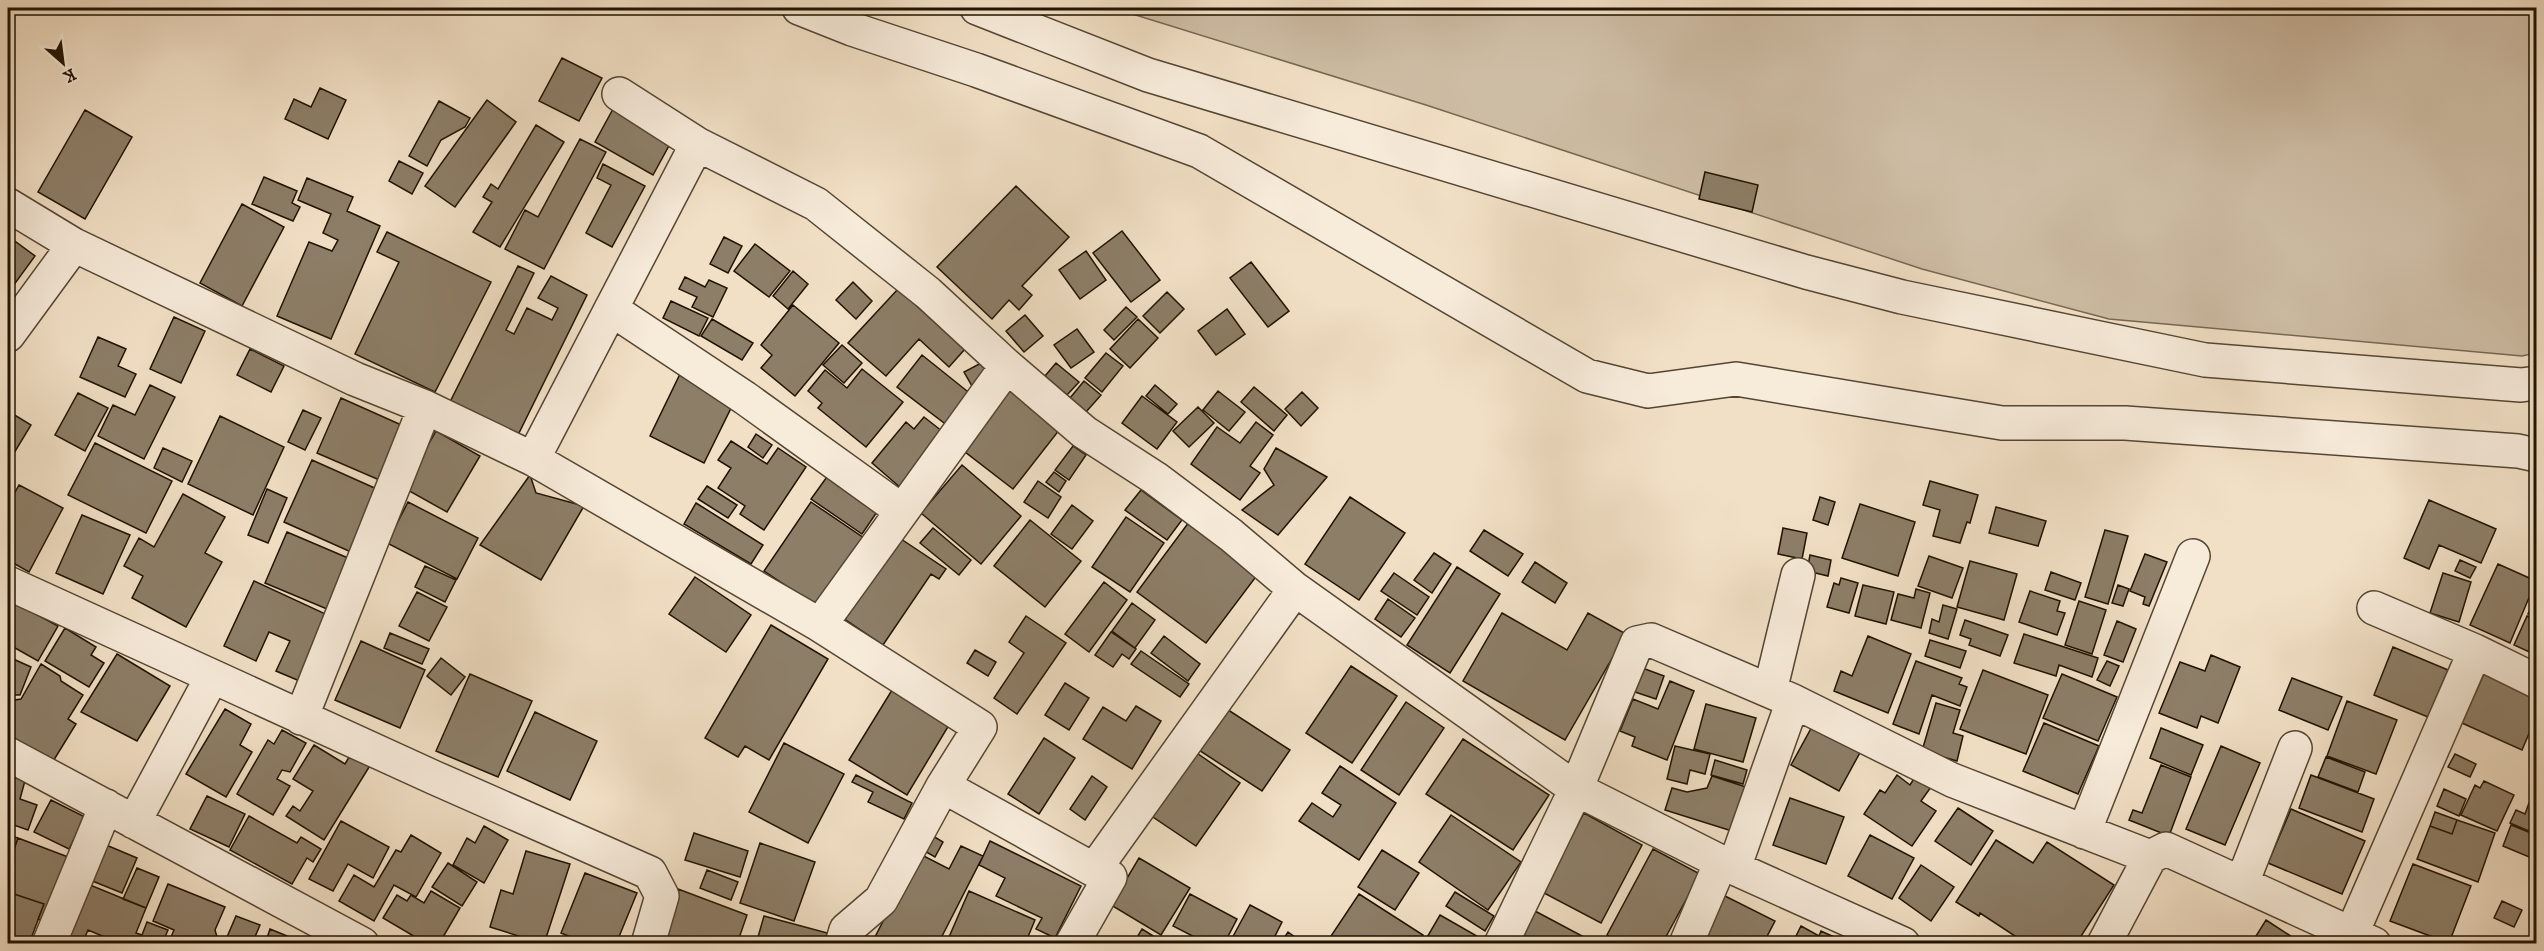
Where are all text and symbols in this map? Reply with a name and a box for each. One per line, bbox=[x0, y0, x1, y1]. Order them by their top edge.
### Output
north arrow bbox=[33, 33, 93, 93]
text: K bbox=[59, 64, 79, 87]

